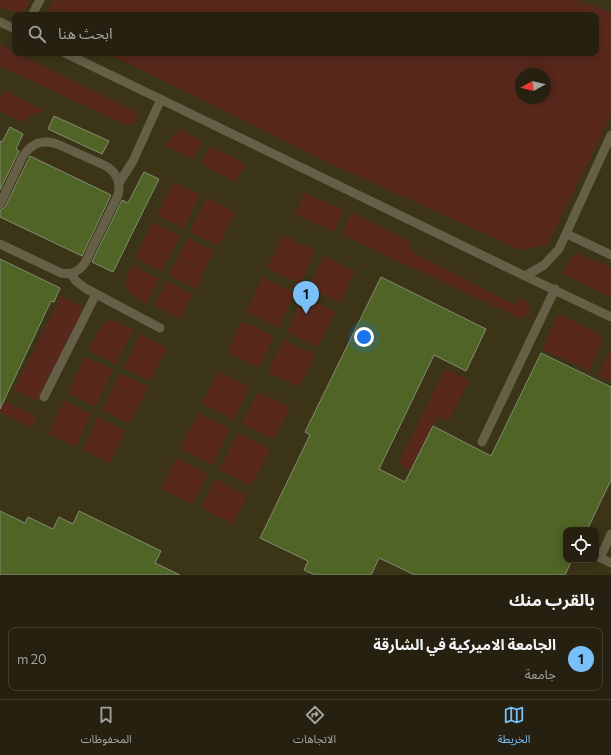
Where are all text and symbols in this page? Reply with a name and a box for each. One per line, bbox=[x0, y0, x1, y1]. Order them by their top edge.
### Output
search box bbox=[12, 12, 599, 56]
icon: search bbox=[26, 23, 48, 45]
text: ابحث هنا bbox=[58, 24, 113, 42]
north arrow bbox=[515, 68, 551, 104]
pin: 1 bbox=[293, 281, 319, 314]
your location bbox=[354, 327, 374, 347]
map controls bbox=[563, 527, 599, 563]
button: locate bbox=[563, 527, 599, 563]
text: بالقرب منك bbox=[509, 589, 595, 610]
text: الجامعة الاميركية في الشارقة bbox=[373, 635, 556, 653]
text: 20 m bbox=[17, 651, 47, 667]
text: 1 bbox=[578, 651, 584, 667]
text: جامعة bbox=[525, 666, 556, 682]
tab: المحفوظات bbox=[81, 704, 132, 751]
tab: الاتجاهات bbox=[293, 704, 336, 751]
tab: الخريطة bbox=[497, 704, 530, 751]

